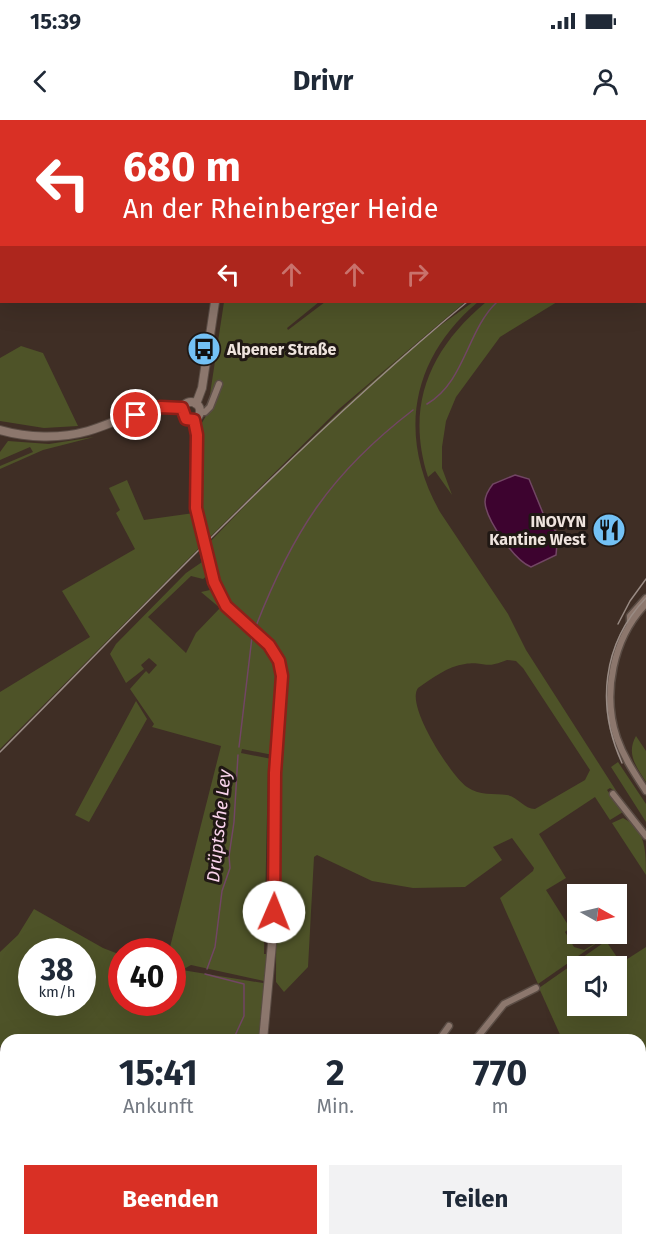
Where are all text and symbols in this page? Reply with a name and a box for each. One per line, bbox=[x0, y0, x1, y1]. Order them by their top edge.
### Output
text: 15:39 bbox=[30, 8, 81, 35]
icon: back bbox=[24, 65, 57, 98]
text: Drivr bbox=[293, 65, 353, 97]
icon: person bbox=[589, 65, 622, 98]
text: 680 m bbox=[123, 142, 241, 192]
icon: left bbox=[24, 144, 102, 222]
text: An der Rheinberger Heide bbox=[123, 193, 438, 225]
icon: left bbox=[212, 258, 245, 291]
icon: ahead bbox=[275, 258, 308, 291]
icon: ahead bbox=[338, 258, 371, 291]
icon: right bbox=[401, 258, 434, 291]
bus stop icon: Alpener Straße bbox=[186, 331, 222, 367]
place label: Alpener Straße bbox=[226, 340, 336, 359]
pin bbox=[110, 389, 161, 440]
icon: arrive bbox=[119, 398, 152, 431]
place label: INOVYN Kantine West bbox=[489, 512, 587, 549]
restaurant icon: INOVYN Kantine West bbox=[591, 512, 627, 548]
water label: Drüptsche Ley bbox=[202, 767, 236, 883]
position arrow bbox=[242, 880, 306, 944]
north arrow bbox=[567, 884, 627, 944]
map controls bbox=[567, 884, 627, 1016]
speed limit sign: 40 bbox=[108, 938, 186, 1016]
text: 38 bbox=[40, 952, 74, 988]
button: sound bbox=[567, 956, 627, 1016]
text: km/h bbox=[38, 983, 76, 1001]
text: 15:41 bbox=[119, 1051, 198, 1095]
text: 2 bbox=[326, 1051, 345, 1095]
text: 770 bbox=[473, 1051, 527, 1095]
text: Ankunft bbox=[123, 1094, 193, 1118]
text: Min. bbox=[316, 1094, 354, 1118]
text: m bbox=[491, 1094, 509, 1118]
button: Beenden bbox=[24, 1165, 317, 1234]
button: Teilen bbox=[329, 1165, 622, 1234]

